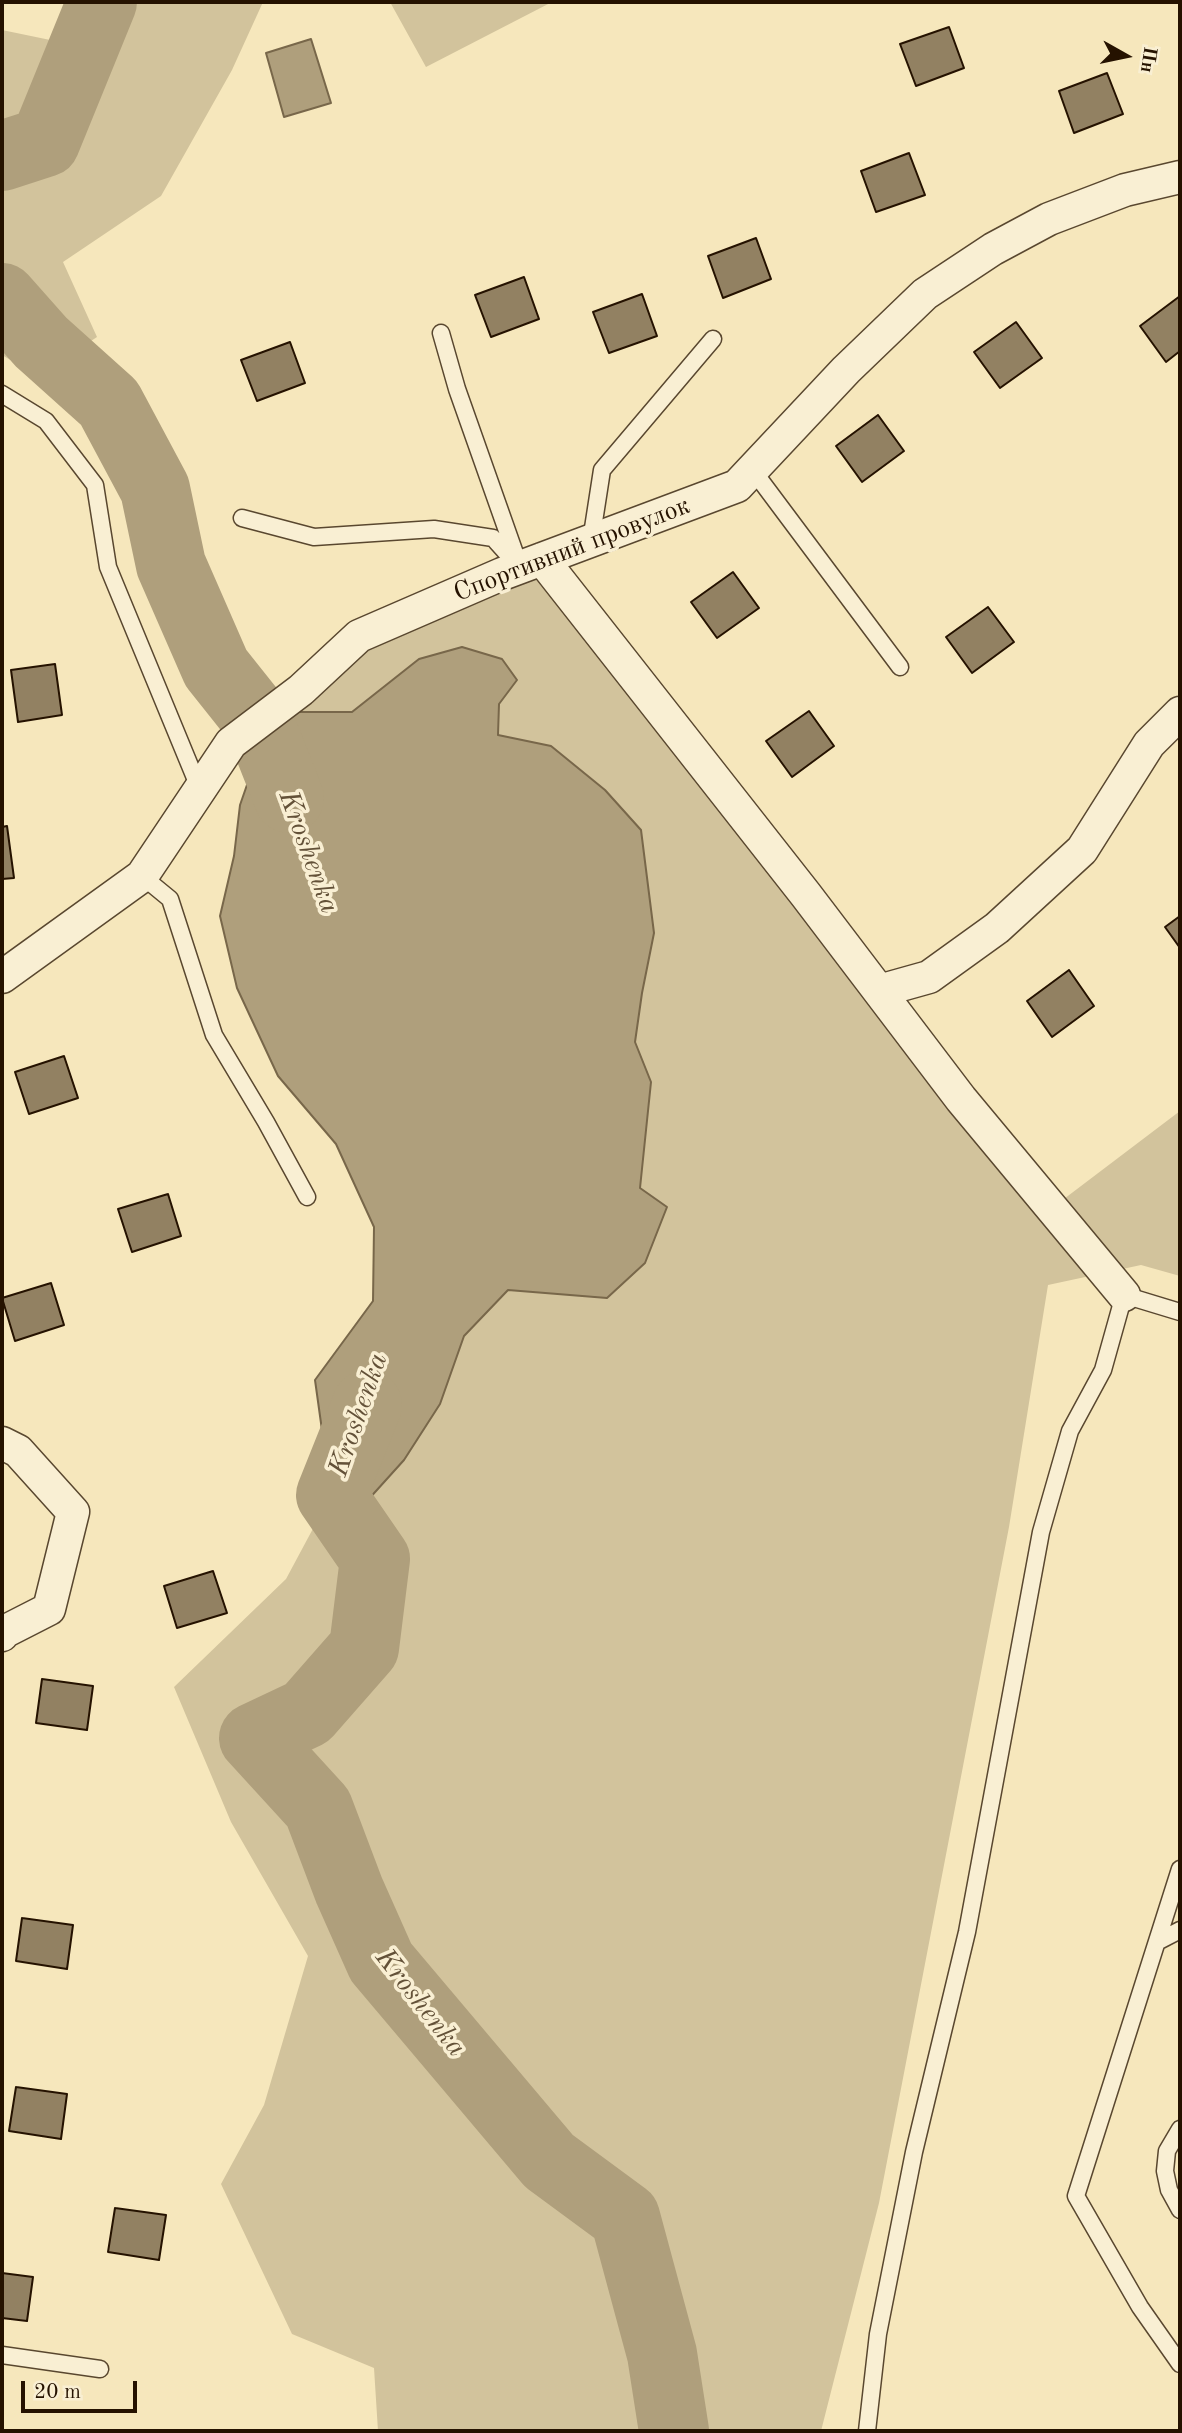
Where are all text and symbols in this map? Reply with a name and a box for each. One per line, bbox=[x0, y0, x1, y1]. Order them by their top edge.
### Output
north arrow bbox=[1091, 21, 1161, 91]
text: Пн bbox=[1136, 45, 1159, 74]
street label: Спортивний провулок bbox=[449, 491, 695, 609]
water label: Kroshenka bbox=[270, 786, 346, 918]
water label: Kroshenka bbox=[322, 1349, 396, 1481]
water label: Kroshenka bbox=[367, 1942, 473, 2064]
scale bar bbox=[24, 2366, 140, 2410]
text: 20 m bbox=[34, 2382, 81, 2403]

